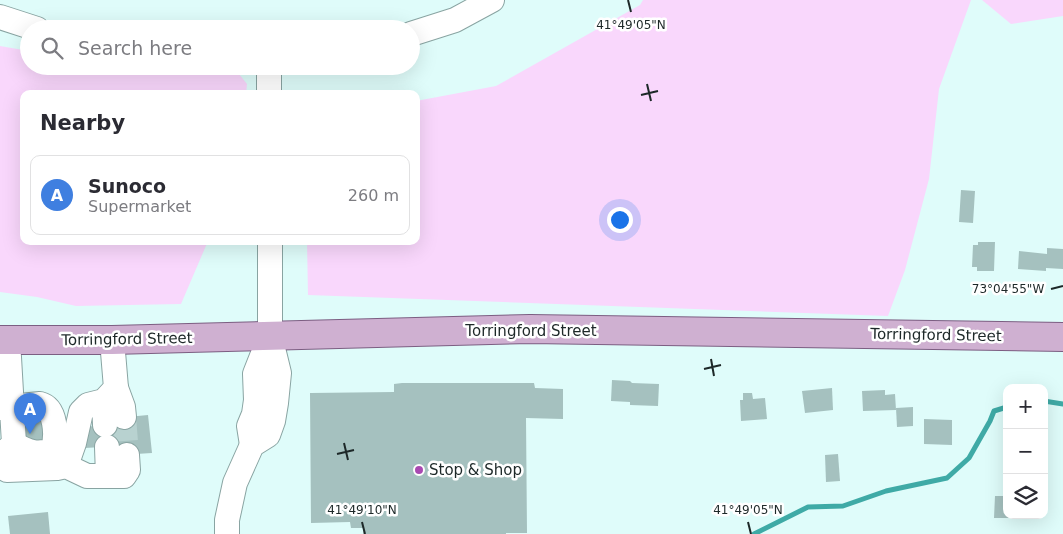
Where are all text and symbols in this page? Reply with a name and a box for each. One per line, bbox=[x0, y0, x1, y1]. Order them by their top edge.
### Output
text: 41°49'05"N bbox=[596, 18, 666, 32]
search box bbox=[20, 20, 420, 75]
icon: search bbox=[38, 34, 66, 62]
text: Search here bbox=[78, 37, 192, 59]
text: Nearby bbox=[40, 111, 125, 135]
text: Sunoco bbox=[88, 175, 166, 197]
text: A bbox=[51, 186, 63, 205]
text: 260 m bbox=[348, 186, 399, 205]
text: Supermarket bbox=[88, 197, 191, 216]
your location bbox=[607, 207, 633, 233]
text: 73°04'55"W bbox=[972, 282, 1044, 296]
street label: Torringford Street bbox=[464, 322, 597, 340]
street label: Torringford Street bbox=[869, 325, 1002, 345]
street label: Torringford Street bbox=[60, 329, 193, 349]
map controls bbox=[1003, 384, 1048, 519]
button: + bbox=[1003, 384, 1048, 429]
pin: A bbox=[14, 393, 46, 434]
button: − bbox=[1003, 429, 1048, 474]
place label: Stop & Shop bbox=[429, 461, 522, 479]
marker: Stop & Shop bbox=[413, 464, 425, 476]
button: layers bbox=[1003, 474, 1048, 519]
text: 41°49'10"N bbox=[327, 503, 397, 517]
text: 41°49'05"N bbox=[713, 503, 783, 517]

